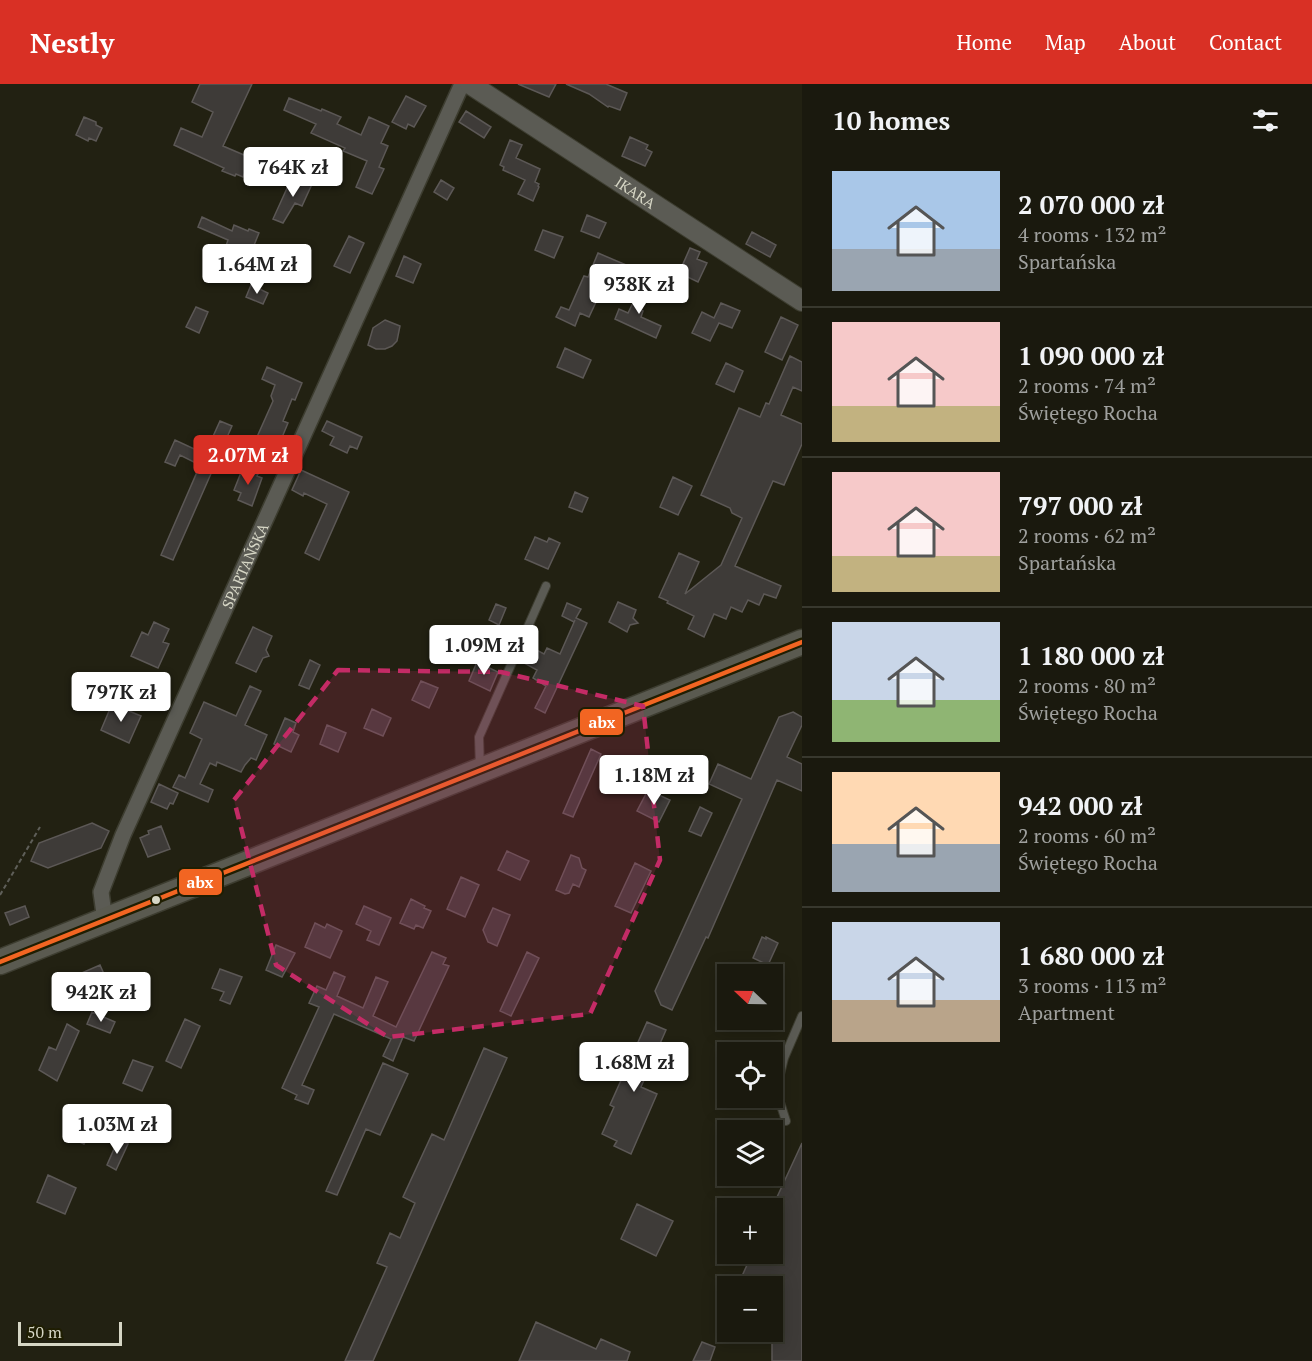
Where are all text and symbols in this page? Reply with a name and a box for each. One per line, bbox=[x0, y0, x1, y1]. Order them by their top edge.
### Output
text: Nestly bbox=[30, 24, 114, 61]
text: Home bbox=[956, 28, 1012, 56]
text: Map bbox=[1045, 28, 1086, 56]
text: About bbox=[1119, 28, 1176, 56]
text: Contact bbox=[1209, 28, 1282, 56]
text: 10 homes bbox=[832, 103, 950, 137]
icon: filters bbox=[1249, 104, 1282, 137]
pin: 764K zł bbox=[238, 147, 348, 198]
text: 764K zł bbox=[258, 153, 328, 180]
street label: IKARA bbox=[612, 172, 661, 213]
text: 2 070 000 zł bbox=[1018, 187, 1164, 221]
icon: home bbox=[880, 195, 952, 267]
text: 4 rooms · 132 m² bbox=[1018, 221, 1166, 248]
pin: 1.64M zł bbox=[195, 244, 319, 295]
text: Spartańska bbox=[1018, 248, 1116, 275]
text: 1.64M zł bbox=[216, 250, 298, 277]
pin: 938K zł bbox=[584, 264, 694, 315]
text: 938K zł bbox=[604, 270, 674, 297]
text: 1 090 000 zł bbox=[1018, 338, 1164, 372]
icon: home bbox=[880, 346, 952, 418]
text: 2 rooms · 74 m² bbox=[1018, 372, 1156, 399]
text: Świętego Rocha bbox=[1018, 399, 1158, 426]
pin: 2.07M zł bbox=[186, 435, 310, 486]
text: 2.07M zł bbox=[207, 441, 289, 468]
text: 797 000 zł bbox=[1018, 488, 1143, 522]
icon: home bbox=[880, 496, 952, 568]
street label: SPARTAŃSKA bbox=[217, 519, 273, 612]
text: 2 rooms · 62 m² bbox=[1018, 522, 1156, 549]
text: Spartańska bbox=[1018, 549, 1116, 576]
pin: 1.09M zł bbox=[422, 625, 546, 676]
text: 1.09M zł bbox=[443, 631, 525, 658]
text: 1 180 000 zł bbox=[1018, 638, 1164, 672]
icon: home bbox=[880, 646, 952, 718]
pin: 797K zł bbox=[66, 672, 176, 723]
text: 2 rooms · 80 m² bbox=[1018, 672, 1156, 699]
text: 797K zł bbox=[86, 678, 156, 705]
text: Świętego Rocha bbox=[1018, 699, 1158, 726]
line badge: abx bbox=[579, 708, 624, 736]
text: abx bbox=[588, 711, 616, 733]
pin: 1.18M zł bbox=[592, 755, 716, 806]
text: 1.18M zł bbox=[613, 761, 695, 788]
text: 942 000 zł bbox=[1018, 788, 1143, 822]
icon: home bbox=[880, 796, 952, 868]
text: 2 rooms · 60 m² bbox=[1018, 822, 1156, 849]
text: Świętego Rocha bbox=[1018, 849, 1158, 876]
line badge: abx bbox=[178, 868, 223, 896]
text: abx bbox=[186, 871, 214, 893]
unlabelled marker bbox=[150, 894, 162, 906]
text: 1 680 000 zł bbox=[1018, 938, 1164, 972]
icon: home bbox=[880, 946, 952, 1018]
north arrow bbox=[717, 964, 783, 1030]
map controls bbox=[717, 964, 783, 1342]
pin: 942K zł bbox=[46, 972, 156, 1023]
text: 3 rooms · 113 m² bbox=[1018, 972, 1166, 999]
text: 942K zł bbox=[66, 978, 136, 1005]
text: Apartment bbox=[1018, 999, 1115, 1026]
pin: 1.68M zł bbox=[572, 1042, 696, 1093]
button: locate bbox=[717, 1042, 783, 1108]
text: 1.68M zł bbox=[593, 1048, 675, 1075]
pin: 1.03M zł bbox=[55, 1104, 179, 1155]
text: 1.03M zł bbox=[76, 1110, 158, 1137]
button: layers bbox=[717, 1120, 783, 1186]
button: + bbox=[717, 1198, 783, 1264]
button: − bbox=[717, 1276, 783, 1342]
scale bar bbox=[18, 1319, 122, 1346]
text: 50 m bbox=[27, 1321, 62, 1343]

